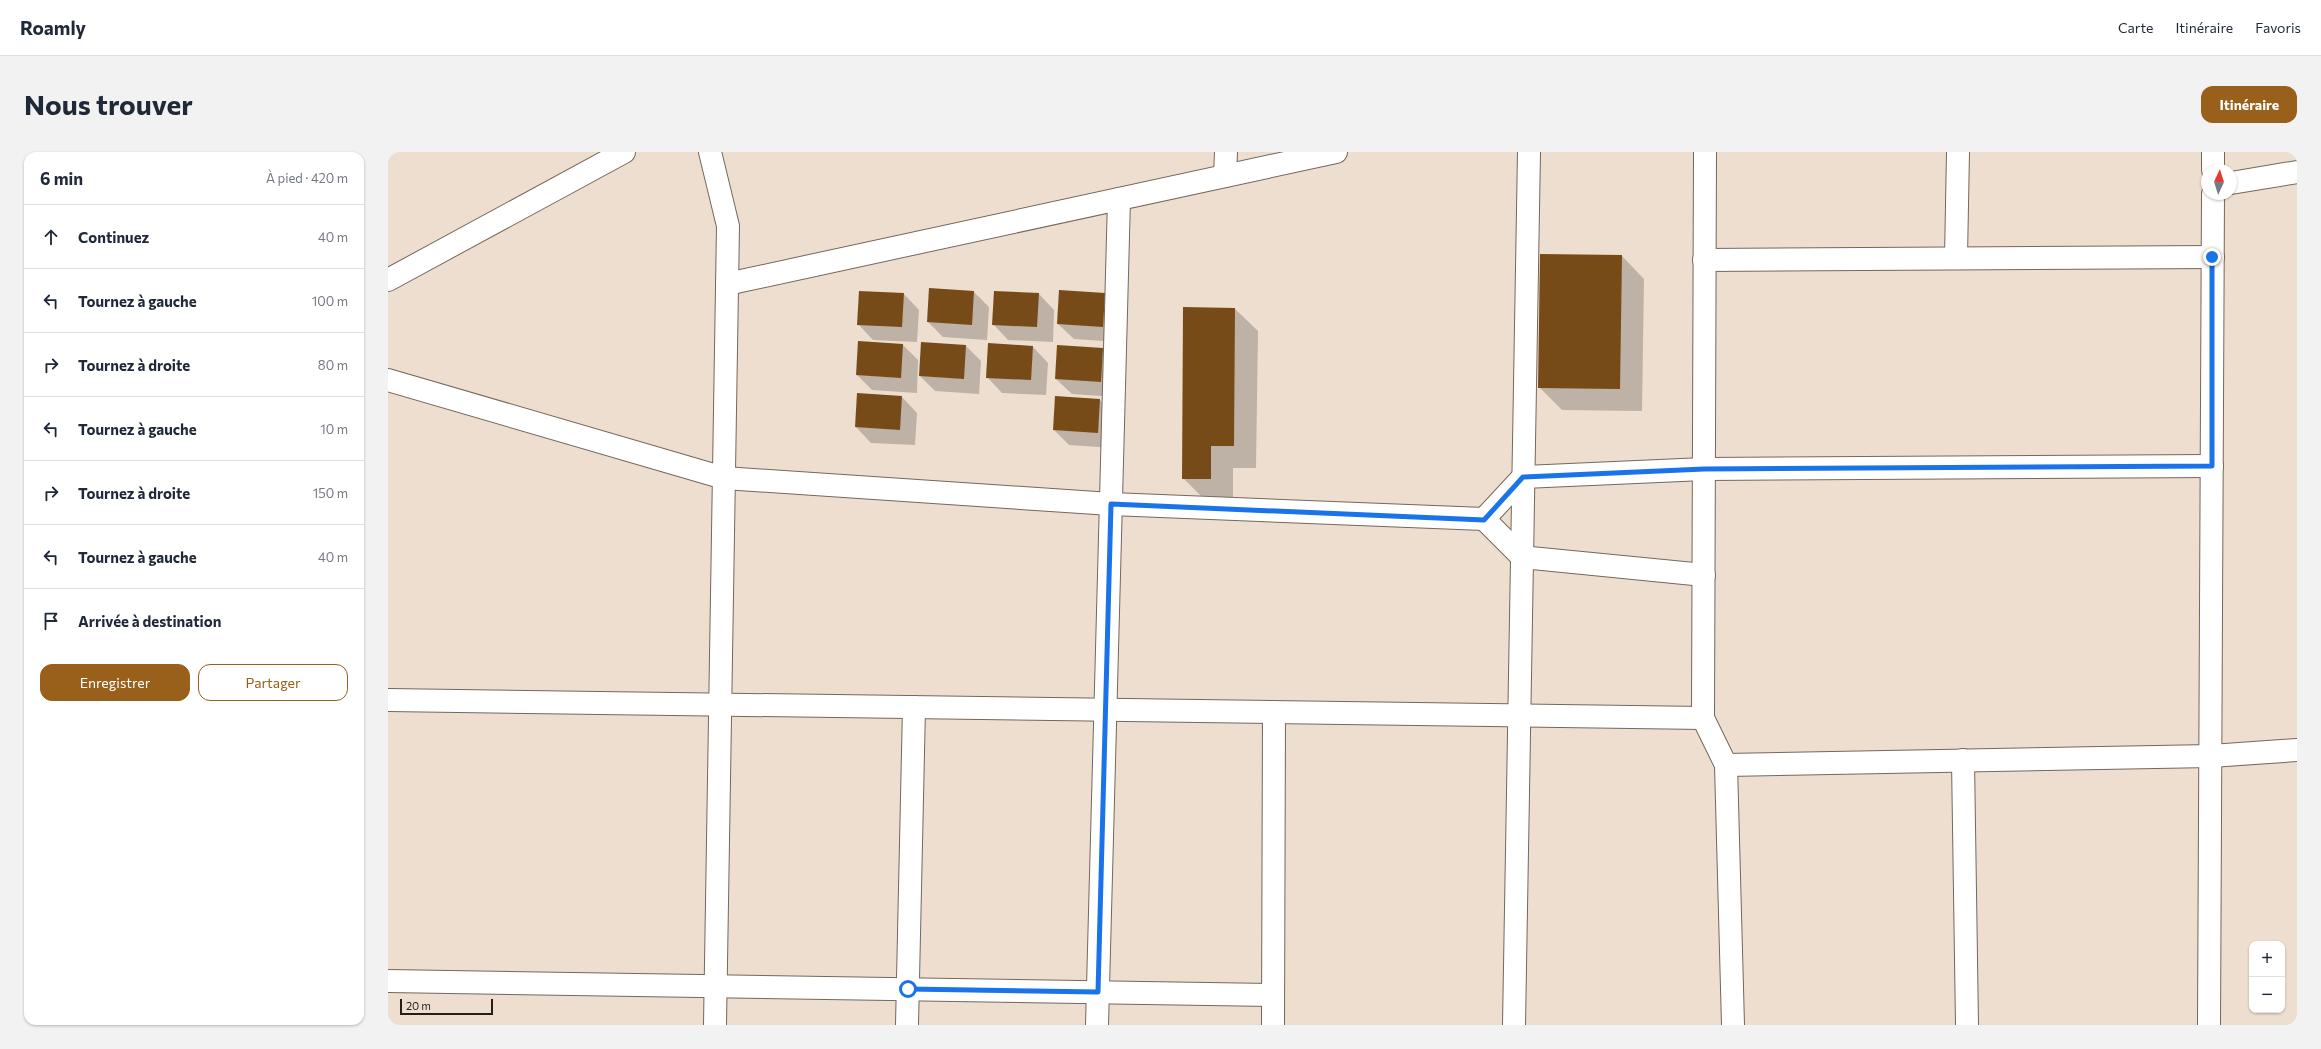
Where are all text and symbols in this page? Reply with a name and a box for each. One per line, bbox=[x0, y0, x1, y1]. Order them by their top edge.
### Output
text: Roamly bbox=[20, 16, 86, 39]
text: Carte bbox=[2118, 19, 2153, 36]
text: Itinéraire bbox=[2175, 19, 2233, 36]
text: Favoris bbox=[2255, 19, 2301, 36]
button: Itinéraire bbox=[2201, 86, 2297, 123]
text: Nous trouver bbox=[24, 87, 193, 121]
north arrow bbox=[2201, 164, 2237, 200]
text: 6 min bbox=[40, 168, 83, 189]
text: À pied · 420 m bbox=[266, 170, 348, 186]
icon: ahead bbox=[40, 226, 62, 248]
text: Continuez bbox=[78, 228, 149, 246]
text: 40 m bbox=[318, 229, 348, 245]
route end bbox=[2203, 248, 2221, 266]
icon: left bbox=[40, 290, 62, 312]
text: Tournez à gauche bbox=[78, 292, 197, 310]
text: 100 m bbox=[312, 293, 348, 309]
icon: right bbox=[40, 354, 62, 376]
text: Tournez à droite bbox=[78, 356, 190, 374]
text: 80 m bbox=[318, 357, 348, 373]
icon: left bbox=[40, 418, 62, 440]
text: Tournez à gauche bbox=[78, 420, 197, 438]
text: 10 m bbox=[320, 421, 348, 437]
icon: right bbox=[40, 482, 62, 504]
text: Tournez à droite bbox=[78, 484, 190, 502]
text: 150 m bbox=[313, 485, 348, 501]
icon: left bbox=[40, 546, 62, 568]
text: Tournez à gauche bbox=[78, 548, 197, 566]
text: 40 m bbox=[318, 549, 348, 565]
icon: arrive bbox=[40, 610, 62, 632]
text: Arrivée à destination bbox=[78, 612, 221, 630]
button: Enregistrer bbox=[40, 664, 190, 701]
button: Partager bbox=[198, 664, 348, 701]
map controls bbox=[2249, 941, 2285, 1013]
button: + bbox=[2249, 941, 2285, 977]
button: − bbox=[2249, 977, 2285, 1013]
route start bbox=[899, 980, 917, 998]
scale bar bbox=[400, 997, 493, 1016]
text: 20 m bbox=[406, 999, 431, 1012]

